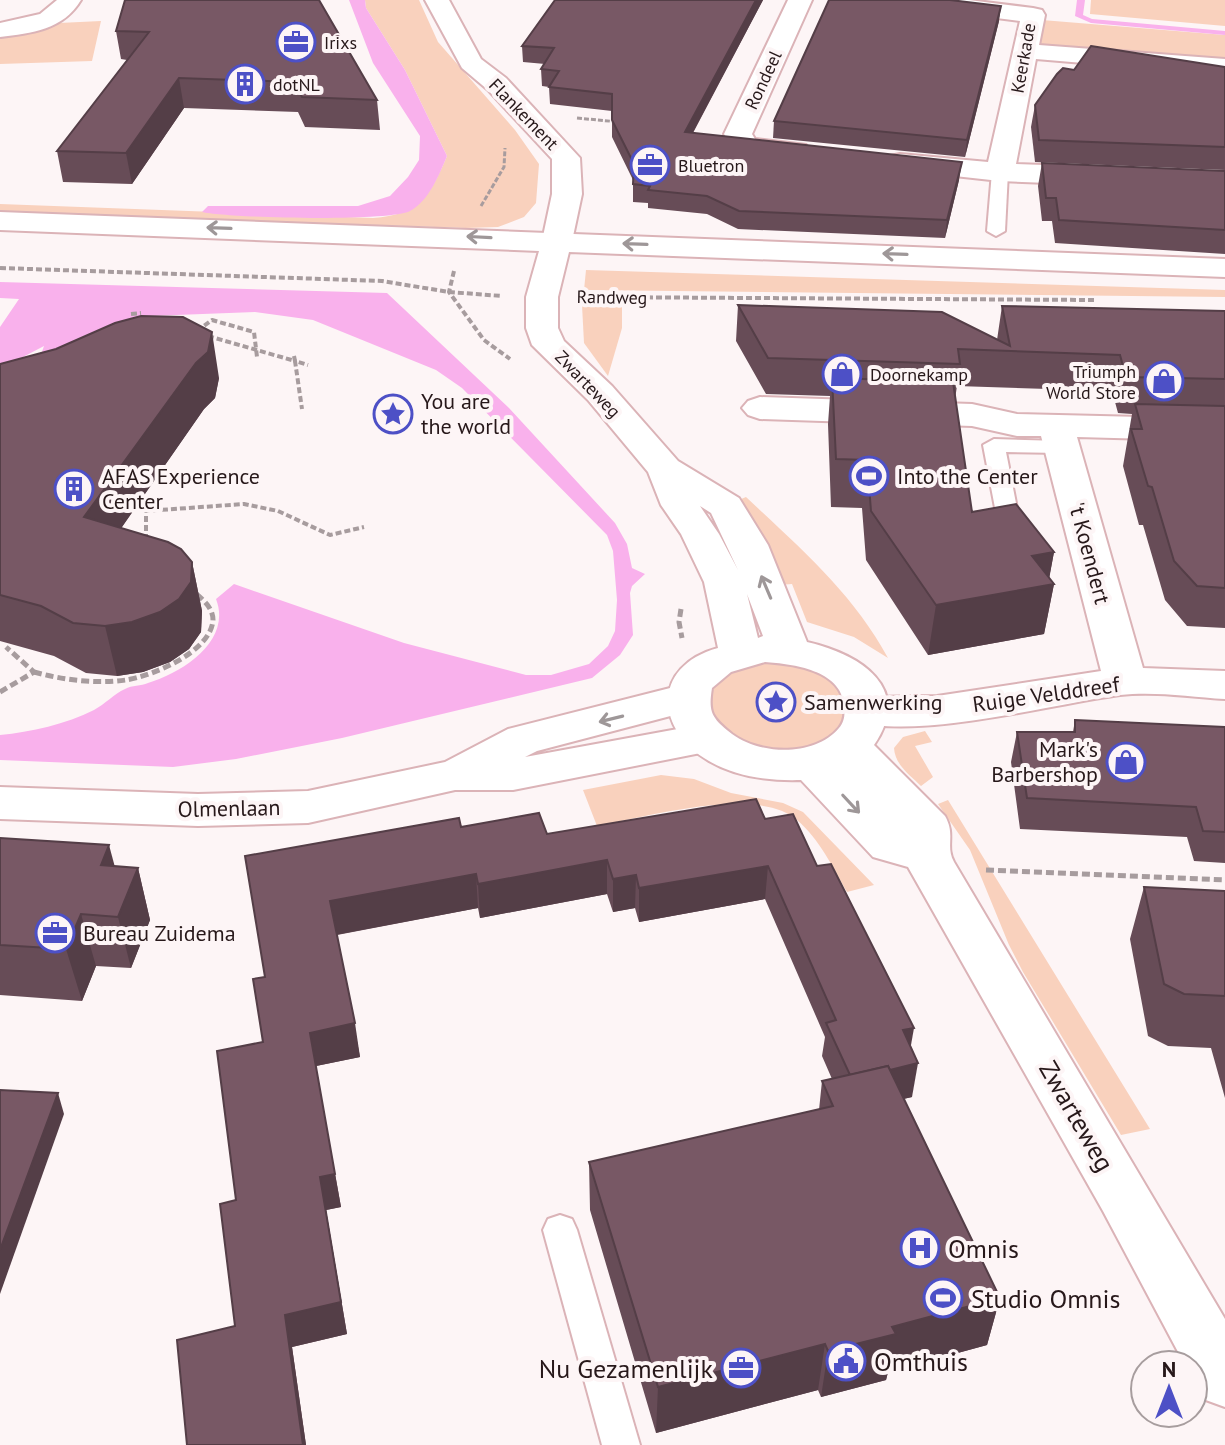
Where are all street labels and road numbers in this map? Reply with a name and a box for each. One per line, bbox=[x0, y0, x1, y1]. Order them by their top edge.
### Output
street label: Keerkade bbox=[1006, 21, 1040, 95]
street label: Rondeel bbox=[739, 46, 787, 113]
street label: Flankement bbox=[484, 73, 564, 155]
street label: Randweg bbox=[576, 285, 648, 309]
street label: Zwarteweg bbox=[550, 346, 626, 422]
street label: 't Koendert bbox=[1063, 499, 1117, 607]
street label: Ruige Velddreef bbox=[971, 670, 1122, 718]
street label: Olmenlaan bbox=[177, 793, 281, 823]
street label: Zwarteweg bbox=[1032, 1055, 1122, 1177]

